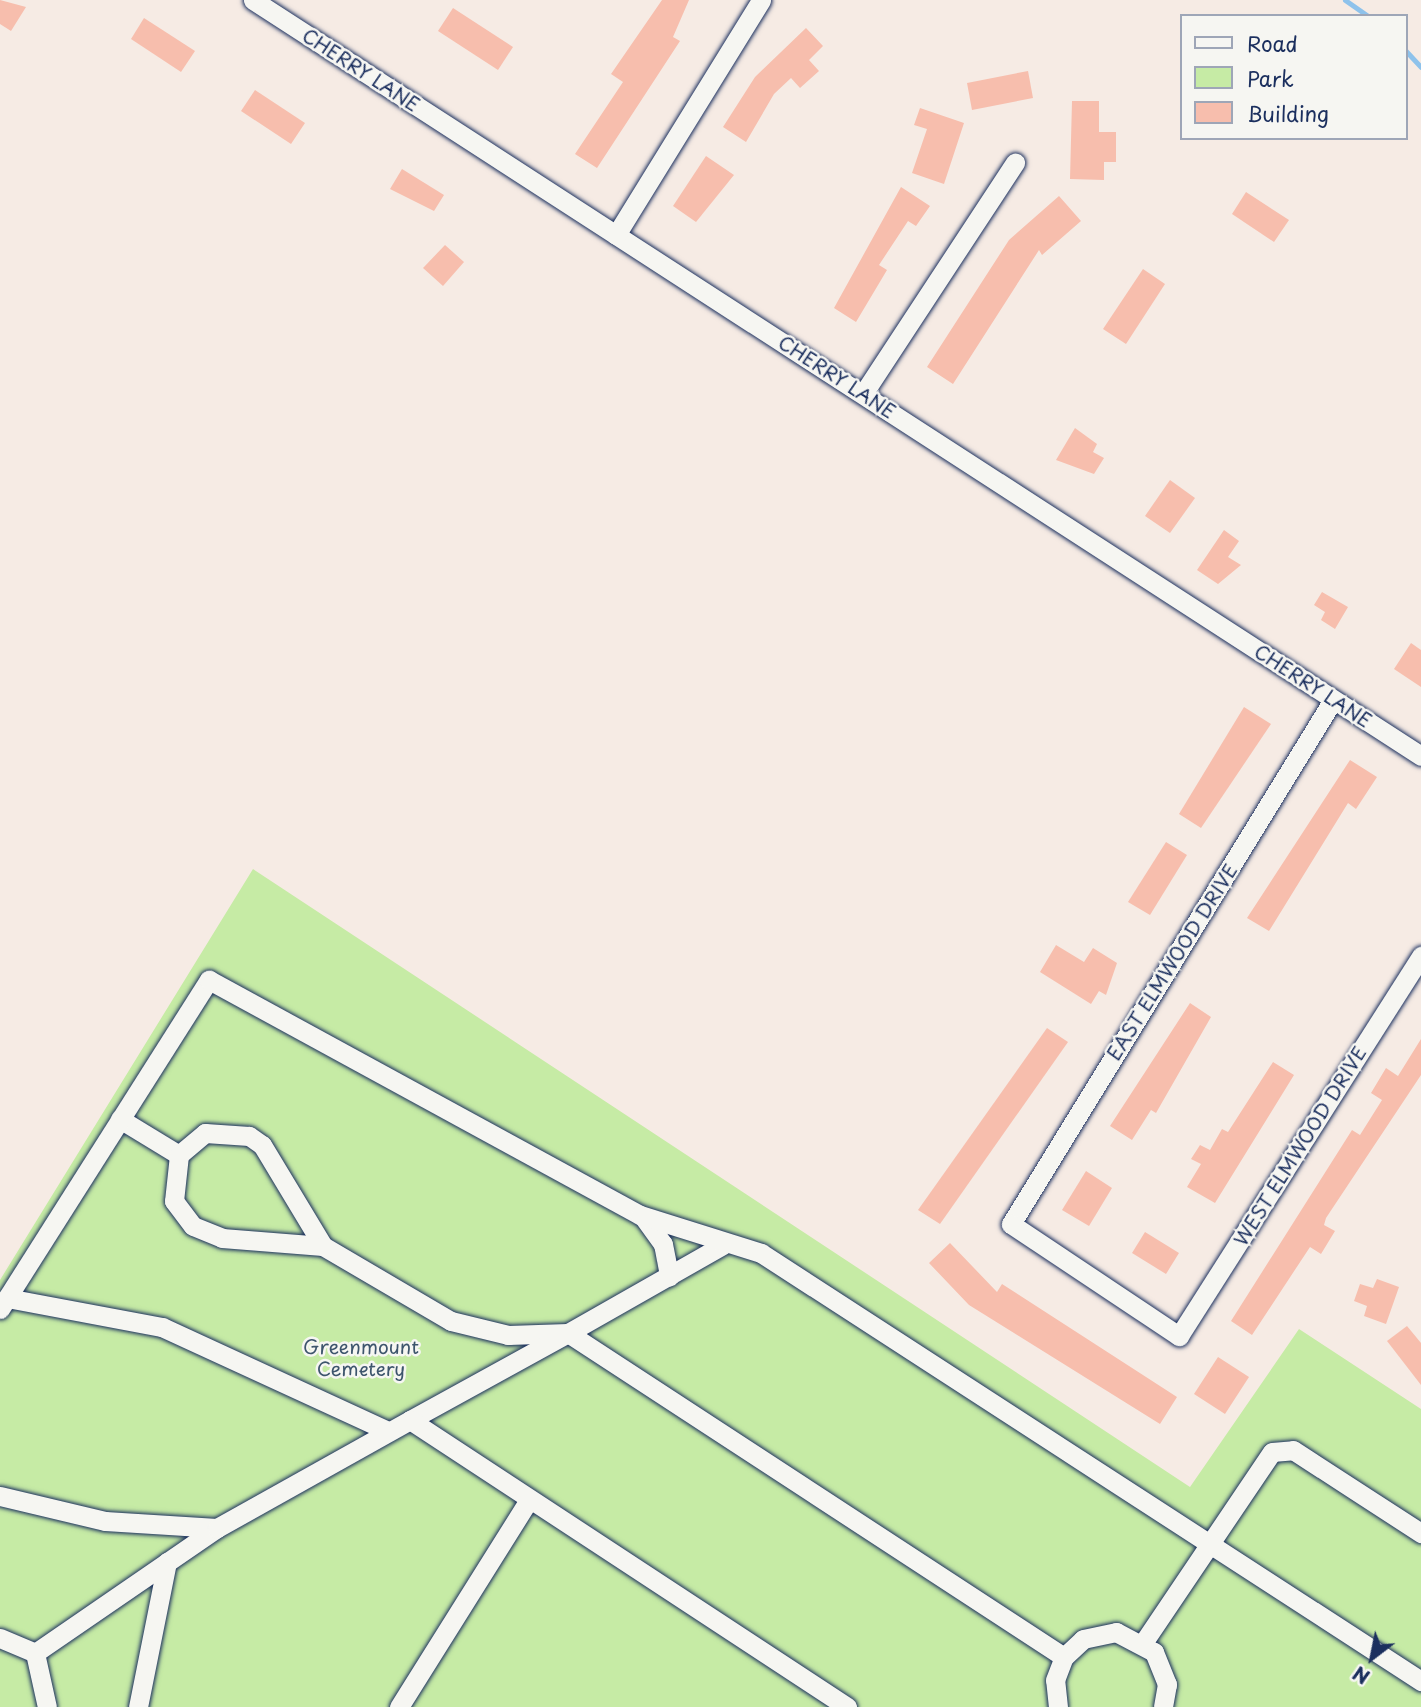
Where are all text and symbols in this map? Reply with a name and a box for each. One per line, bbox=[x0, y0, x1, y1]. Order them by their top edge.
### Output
legend bbox=[1180, 14, 1407, 140]
street label: CHERRY LANE bbox=[298, 24, 424, 116]
text: Road bbox=[1247, 27, 1298, 59]
text: Park bbox=[1247, 62, 1294, 94]
text: Building bbox=[1247, 97, 1329, 129]
street label: CHERRY LANE bbox=[774, 331, 900, 423]
street label: CHERRY LANE bbox=[1250, 640, 1376, 732]
street label: EAST ELMWOOD DRIVE bbox=[1102, 859, 1242, 1065]
street label: WEST ELMWOOD DRIVE bbox=[1229, 1041, 1371, 1251]
park label: Greenmount Cemetery bbox=[303, 1336, 419, 1380]
north arrow bbox=[1337, 1623, 1407, 1693]
text: N bbox=[1347, 1660, 1375, 1692]

